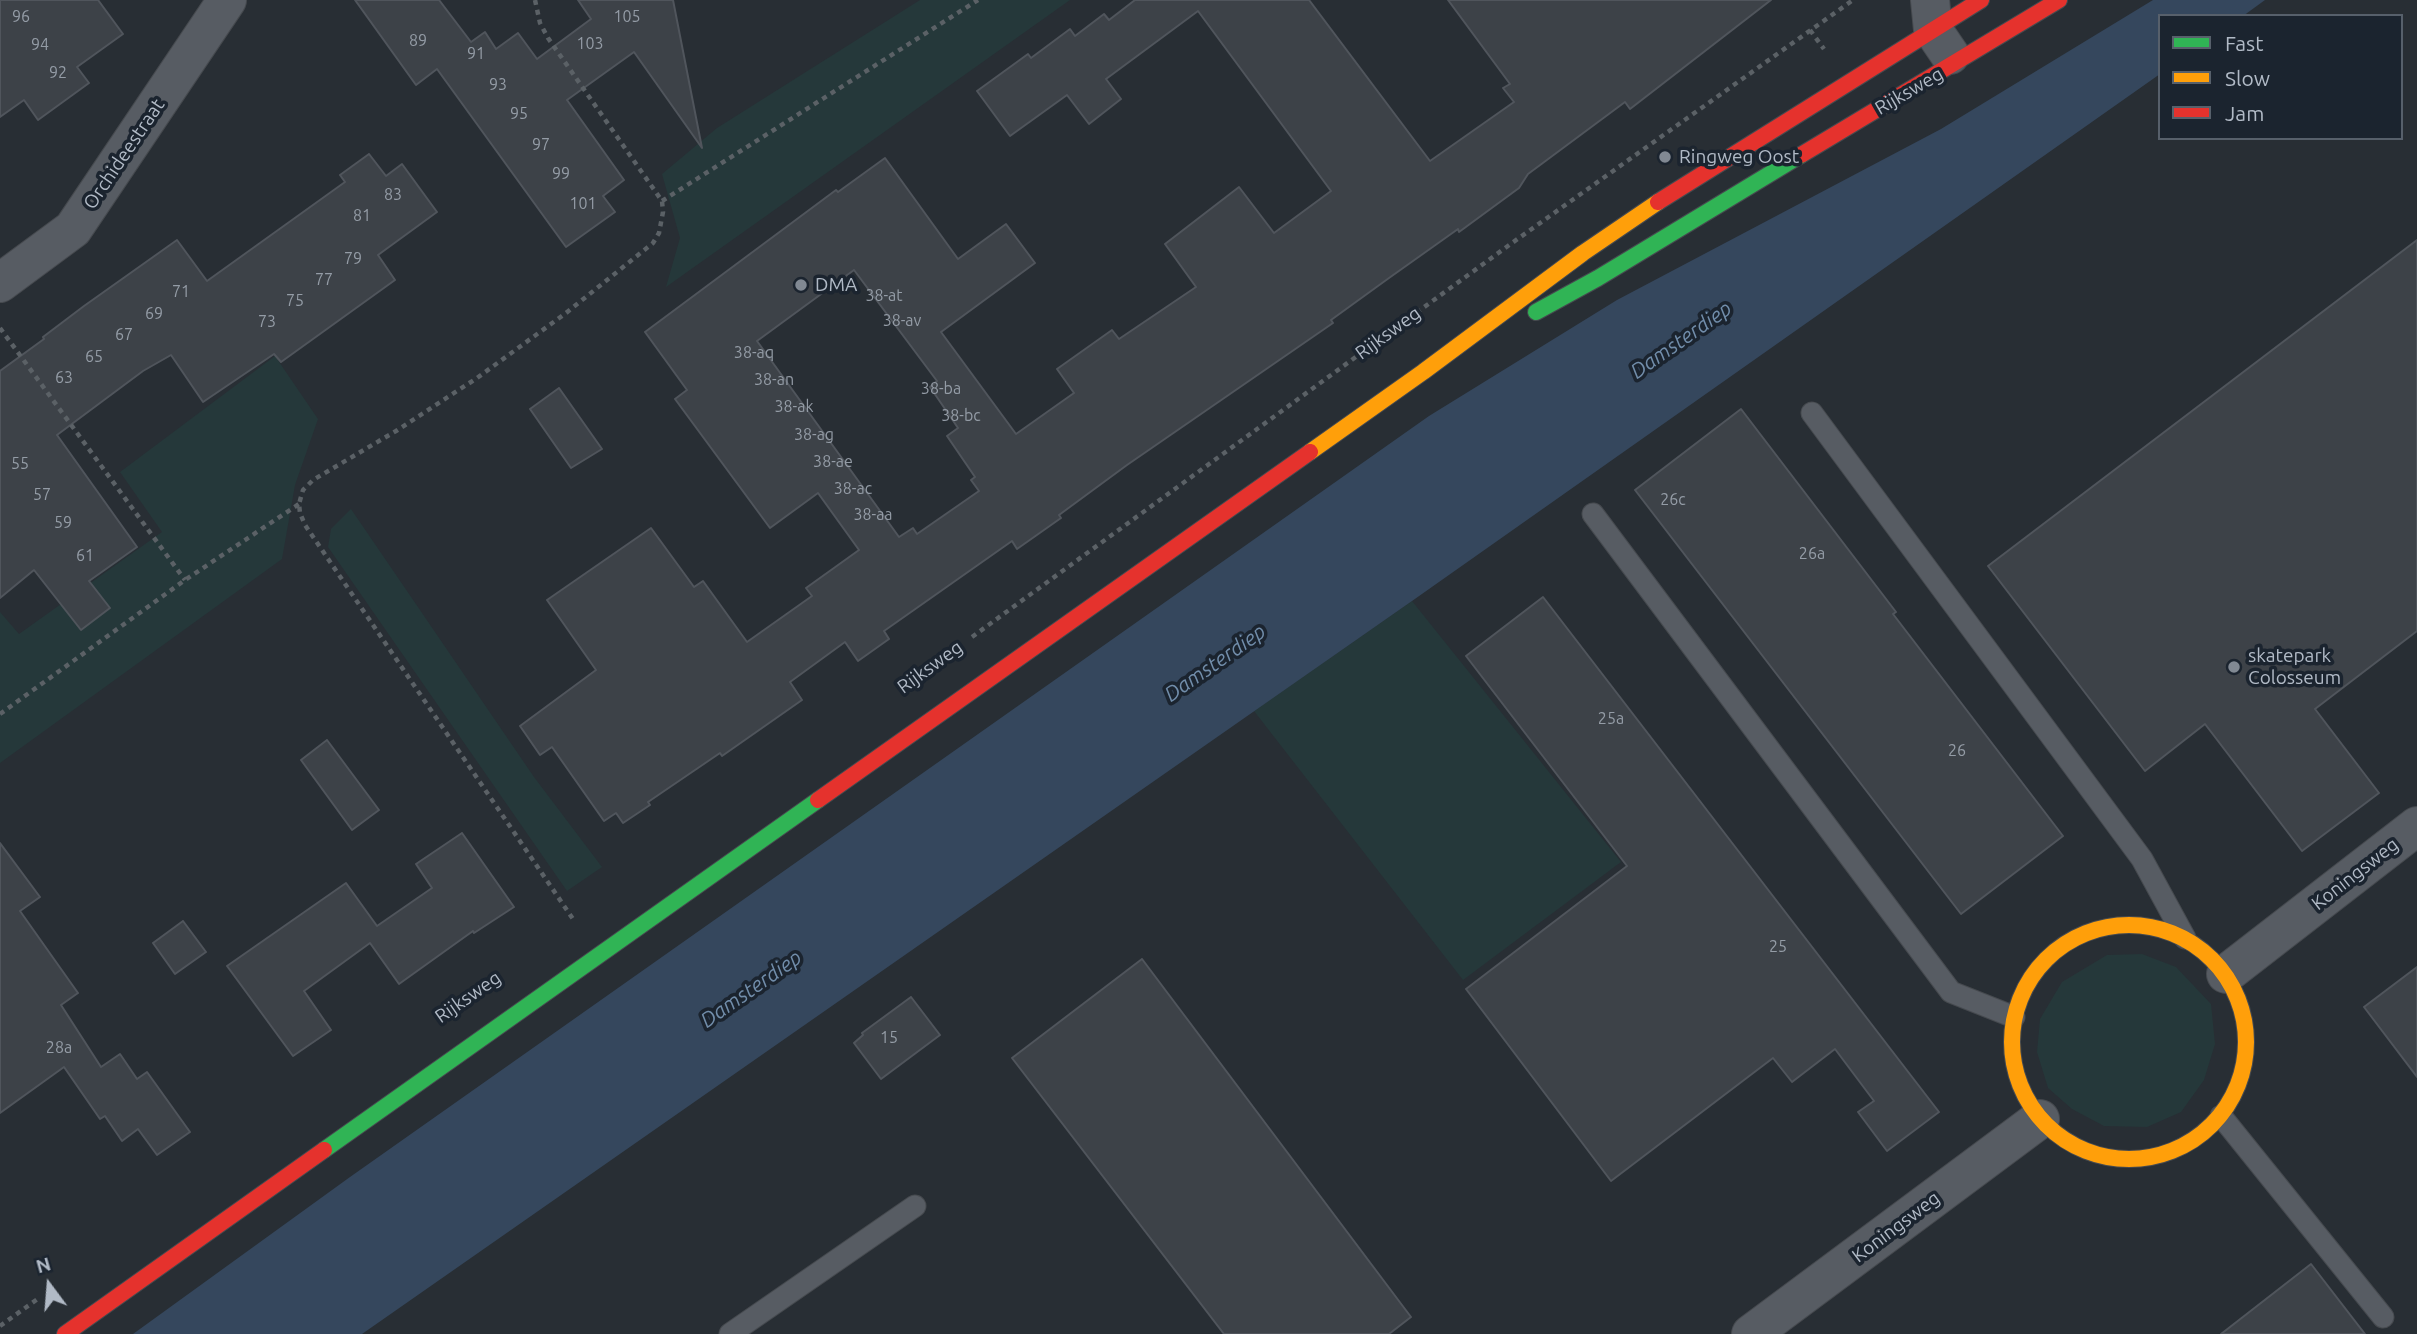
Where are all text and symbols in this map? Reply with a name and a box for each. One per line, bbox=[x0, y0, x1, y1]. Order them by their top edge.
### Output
house number: 96 bbox=[12, 7, 30, 27]
house number: 105 bbox=[613, 7, 641, 27]
legend bbox=[2158, 14, 2403, 140]
house number: 89 bbox=[409, 31, 427, 51]
text: Fast bbox=[2225, 31, 2263, 55]
house number: 103 bbox=[576, 34, 604, 54]
house number: 94 bbox=[31, 35, 49, 55]
house number: 91 bbox=[467, 44, 485, 64]
street label: Rijksweg bbox=[1871, 62, 1947, 120]
house number: 92 bbox=[49, 63, 67, 83]
text: Slow bbox=[2225, 66, 2270, 90]
house number: 93 bbox=[489, 75, 507, 95]
street label: Orchideestraat bbox=[79, 94, 169, 214]
text: Jam bbox=[2225, 101, 2264, 125]
house number: 95 bbox=[510, 104, 528, 124]
house number: 97 bbox=[532, 135, 550, 155]
place label: Ringweg Oost bbox=[1679, 146, 1799, 168]
marker: Ringweg Oost bbox=[1657, 149, 1673, 165]
house number: 99 bbox=[552, 164, 570, 184]
house number: 83 bbox=[384, 185, 402, 205]
house number: 101 bbox=[569, 194, 597, 214]
house number: 81 bbox=[353, 206, 371, 226]
house number: 79 bbox=[344, 249, 362, 269]
house number: 77 bbox=[315, 270, 333, 290]
place label: DMA bbox=[815, 274, 857, 296]
marker: DMA bbox=[793, 277, 809, 293]
house number: 71 bbox=[172, 282, 190, 302]
house number: 38-at bbox=[865, 286, 903, 306]
house number: 75 bbox=[286, 291, 304, 311]
water label: Damsterdiep bbox=[1626, 296, 1736, 384]
street label: Rijksweg bbox=[1351, 302, 1425, 364]
house number: 69 bbox=[145, 304, 163, 324]
house number: 38-av bbox=[883, 311, 921, 331]
house number: 73 bbox=[258, 312, 276, 332]
house number: 67 bbox=[115, 325, 133, 345]
house number: 38-aq bbox=[734, 343, 774, 363]
house number: 65 bbox=[85, 347, 103, 367]
house number: 63 bbox=[55, 368, 73, 388]
house number: 38-an bbox=[754, 370, 794, 390]
house number: 38-ba bbox=[921, 379, 961, 399]
house number: 38-ak bbox=[774, 397, 814, 417]
house number: 38-bc bbox=[941, 406, 981, 426]
house number: 38-ag bbox=[794, 425, 834, 445]
house number: 38-ae bbox=[813, 452, 853, 472]
house number: 55 bbox=[11, 454, 29, 474]
house number: 38-ac bbox=[834, 479, 872, 499]
house number: 57 bbox=[33, 485, 51, 505]
house number: 26c bbox=[1660, 490, 1686, 510]
house number: 38-aa bbox=[853, 505, 893, 525]
house number: 59 bbox=[54, 513, 72, 533]
house number: 26a bbox=[1799, 544, 1825, 564]
house number: 61 bbox=[76, 546, 94, 566]
water label: Damsterdiep bbox=[1160, 619, 1270, 707]
street label: Rijksweg bbox=[893, 636, 967, 698]
place label: skatepark Colosseum bbox=[2248, 645, 2341, 689]
marker: skatepark Colosseum bbox=[2226, 659, 2242, 675]
house number: 25a bbox=[1598, 709, 1624, 729]
house number: 26 bbox=[1948, 741, 1966, 761]
street label: Koningsweg bbox=[2307, 833, 2403, 915]
house number: 25 bbox=[1769, 937, 1787, 957]
water label: Damsterdiep bbox=[696, 945, 806, 1033]
street label: Rijksweg bbox=[431, 966, 505, 1028]
house number: 15 bbox=[880, 1028, 898, 1048]
house number: 28a bbox=[46, 1038, 72, 1058]
street label: Koningsweg bbox=[1848, 1187, 1944, 1267]
north arrow bbox=[14, 1250, 84, 1320]
text: N bbox=[33, 1252, 53, 1277]

